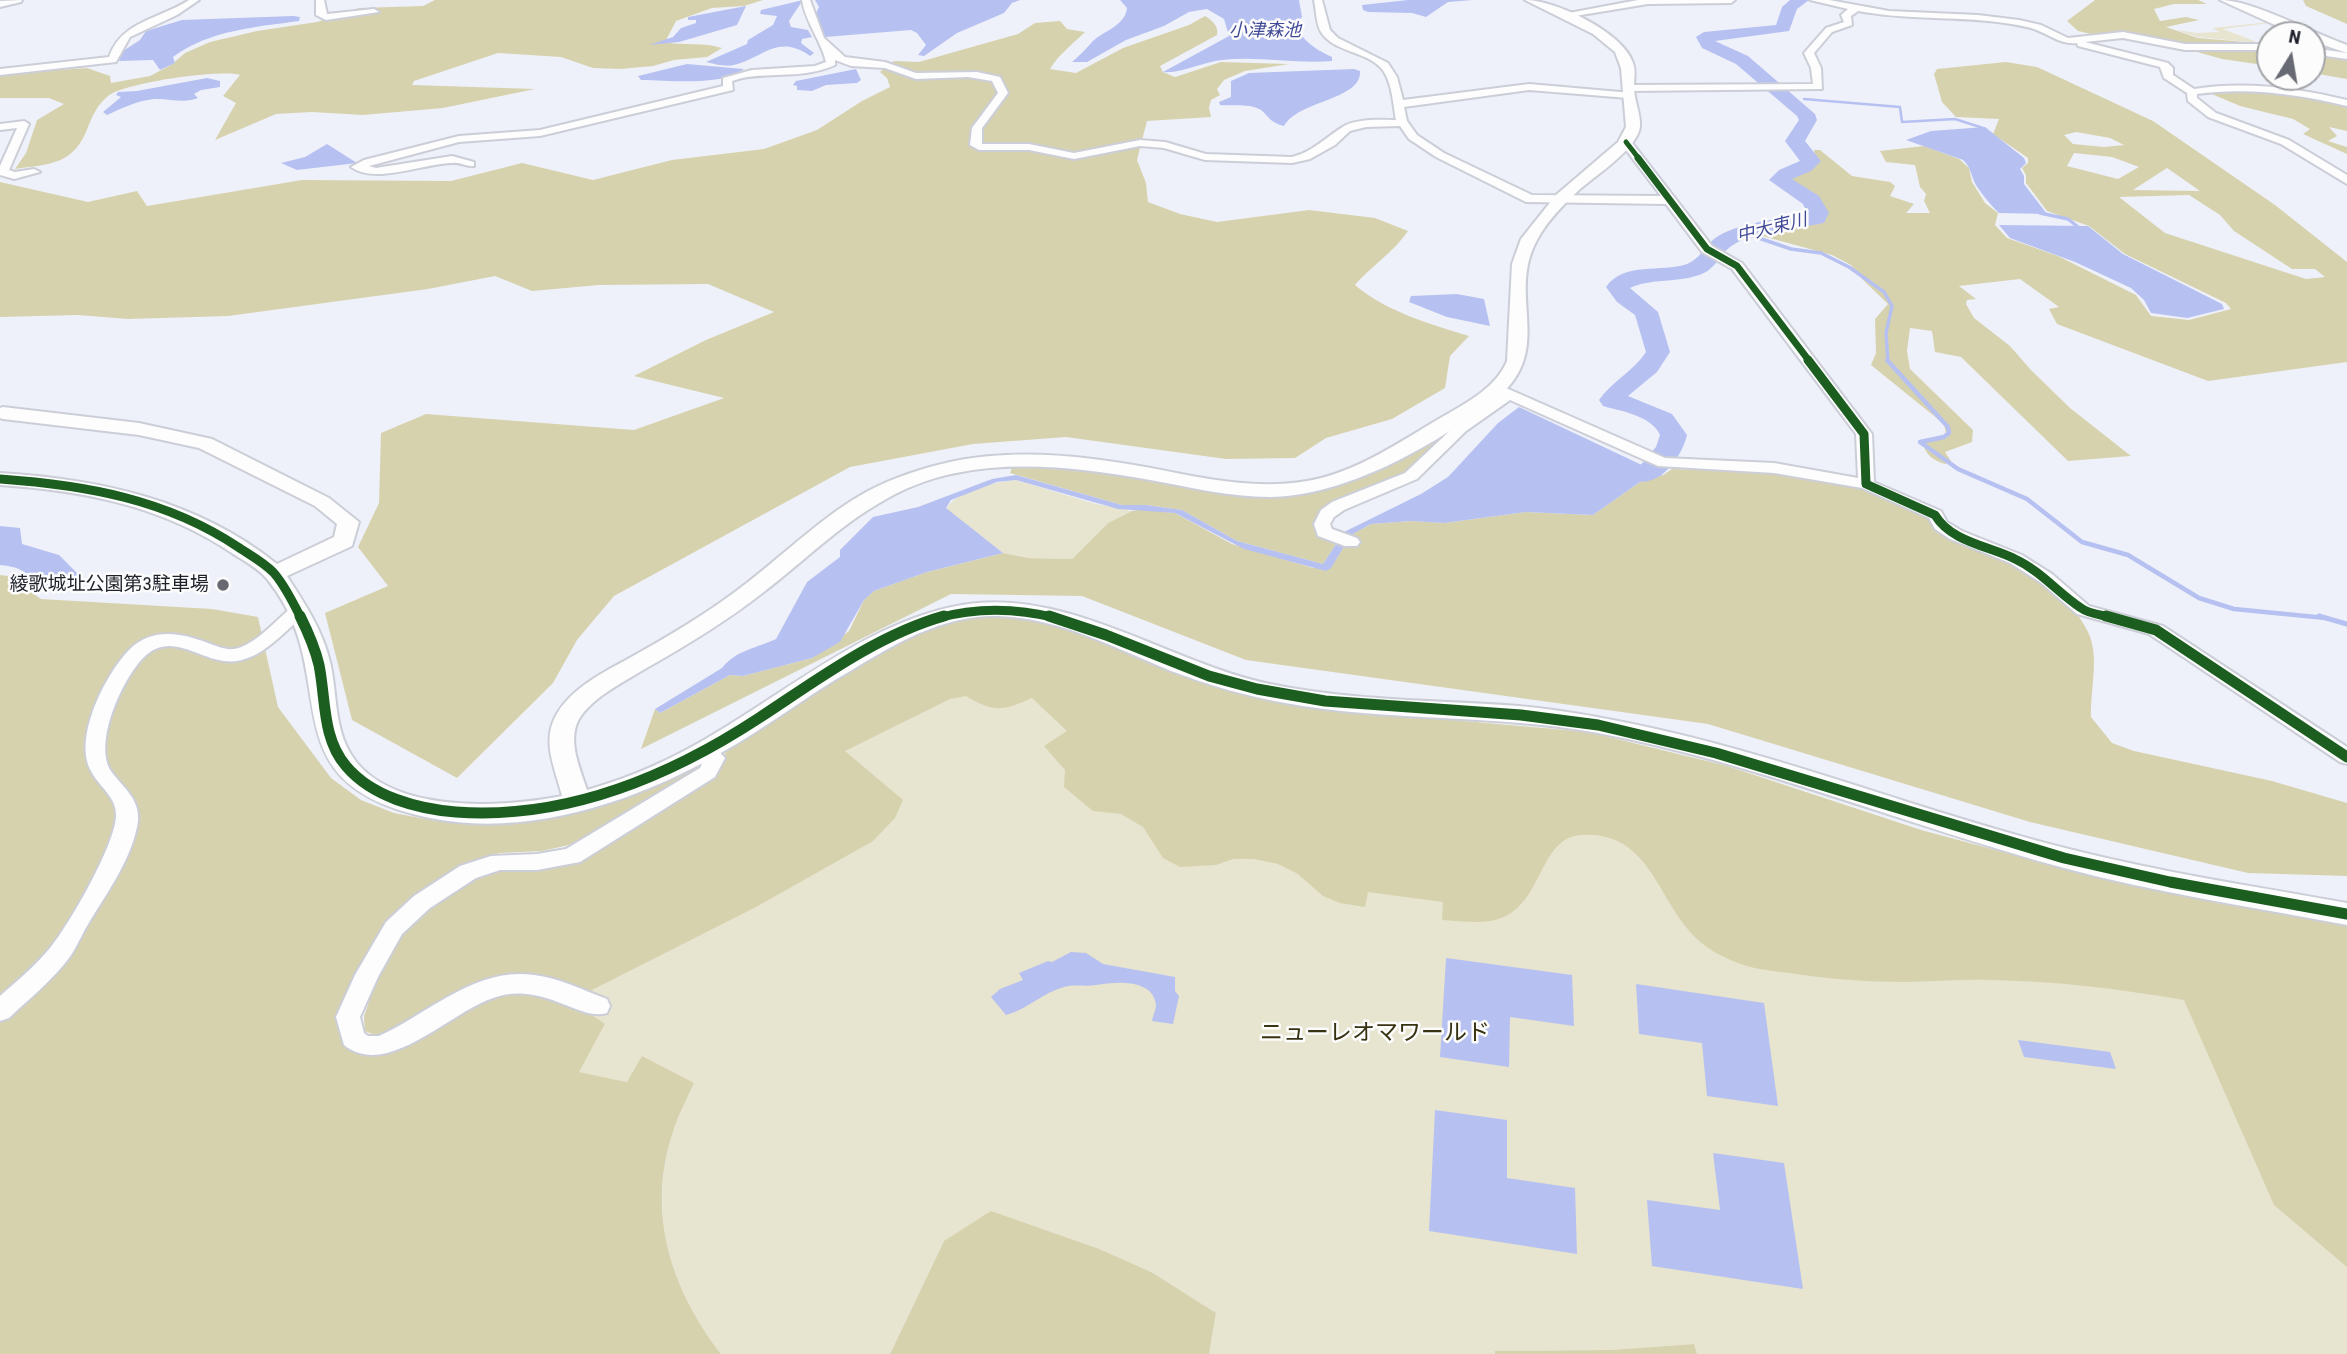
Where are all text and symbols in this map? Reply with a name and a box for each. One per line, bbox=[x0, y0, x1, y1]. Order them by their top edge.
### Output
water label: 小津森池 bbox=[1229, 20, 1301, 42]
north arrow bbox=[2256, 21, 2326, 91]
text: N bbox=[2287, 24, 2303, 49]
water label: 中大束川 bbox=[1734, 210, 1810, 248]
place label: 綾歌城址公園第3駐車場 bbox=[10, 574, 209, 596]
marker: 綾歌城址公園第3駐車場 bbox=[215, 577, 231, 593]
park label: ニューレオマワールド bbox=[1260, 1020, 1490, 1048]

